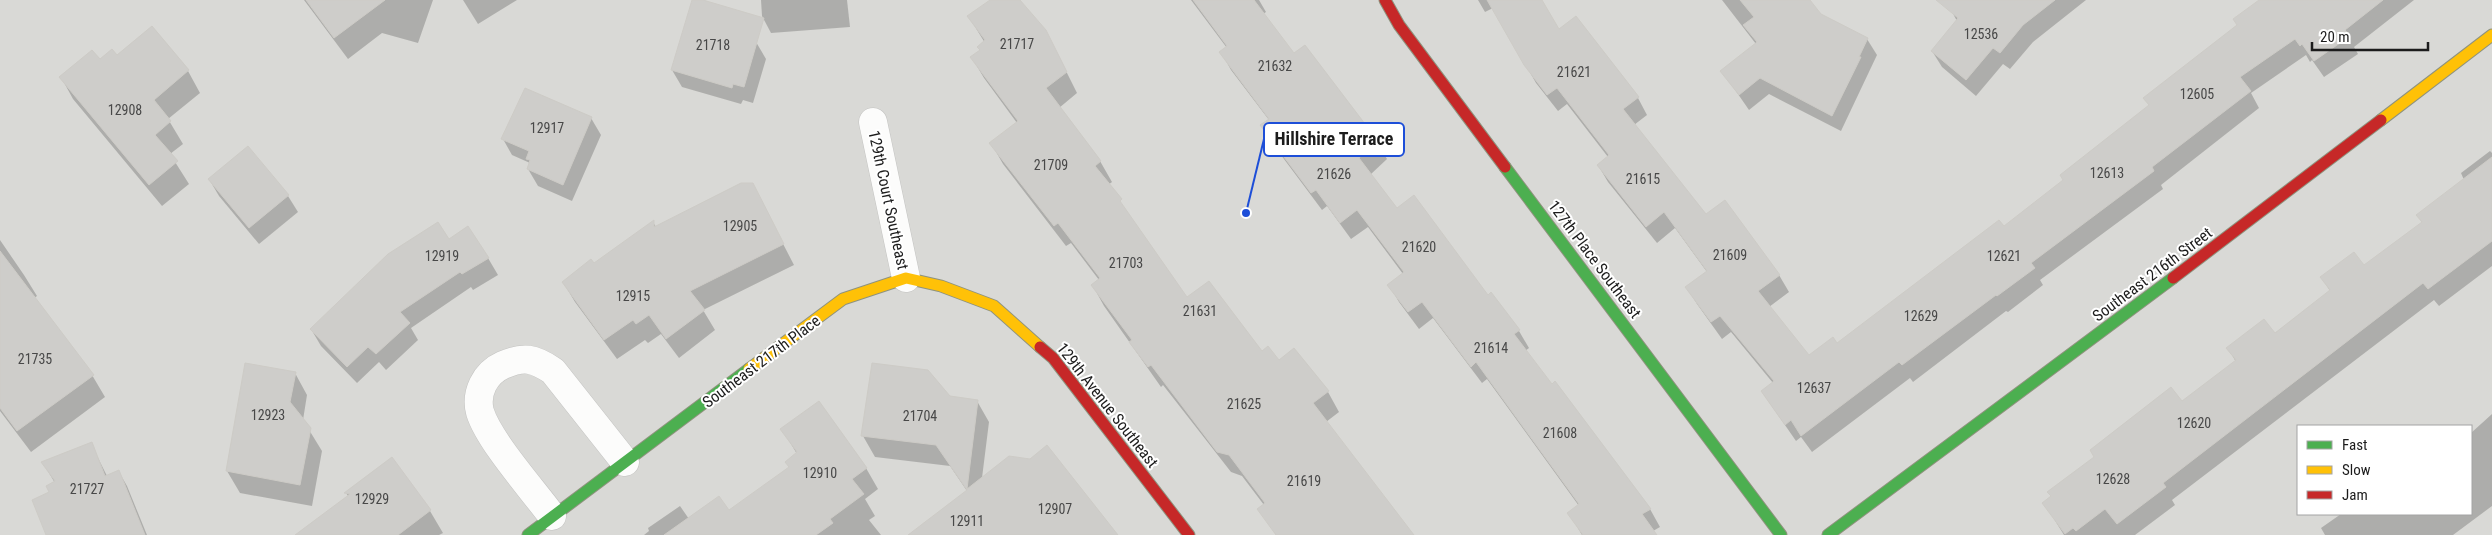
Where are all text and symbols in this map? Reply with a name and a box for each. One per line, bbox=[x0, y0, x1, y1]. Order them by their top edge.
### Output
scale bar bbox=[2312, 20, 2428, 52]
house number: 12536 bbox=[1964, 26, 1998, 42]
text: 20 m bbox=[2320, 28, 2350, 46]
house number: 21717 bbox=[1000, 36, 1034, 52]
house number: 21718 bbox=[696, 37, 730, 53]
house number: 21632 bbox=[1258, 58, 1292, 74]
house number: 21621 bbox=[1557, 64, 1591, 80]
house number: 12605 bbox=[2180, 86, 2214, 102]
house number: 12908 bbox=[108, 102, 142, 118]
house number: 12917 bbox=[530, 120, 564, 136]
callout: Hillshire Terrace bbox=[1264, 123, 1404, 156]
text: Hillshire Terrace bbox=[1275, 128, 1394, 149]
street label: 129th Court Southeast bbox=[864, 129, 913, 272]
house number: 21709 bbox=[1034, 157, 1068, 173]
house number: 12613 bbox=[2090, 165, 2124, 181]
house number: 21626 bbox=[1317, 166, 1351, 182]
house number: 21615 bbox=[1626, 171, 1660, 187]
street label: 127th Place Southeast bbox=[1544, 197, 1645, 322]
house number: 12905 bbox=[723, 218, 757, 234]
street label: Southeast 216th Street bbox=[2089, 223, 2216, 326]
house number: 21620 bbox=[1402, 239, 1436, 255]
house number: 21609 bbox=[1713, 247, 1747, 263]
house number: 12919 bbox=[425, 248, 459, 264]
house number: 12621 bbox=[1987, 248, 2021, 264]
house number: 21703 bbox=[1109, 255, 1143, 271]
house number: 12915 bbox=[616, 288, 650, 304]
house number: 21631 bbox=[1183, 303, 1217, 319]
house number: 12629 bbox=[1904, 308, 1938, 324]
street label: Southeast 217th Place bbox=[699, 311, 824, 412]
street label: 129th Avenue Southeast bbox=[1053, 339, 1162, 472]
house number: 21614 bbox=[1474, 340, 1508, 356]
house number: 21735 bbox=[18, 351, 52, 367]
house number: 12637 bbox=[1797, 380, 1831, 396]
house number: 21625 bbox=[1227, 396, 1261, 412]
house number: 12923 bbox=[251, 407, 285, 423]
house number: 21704 bbox=[903, 408, 937, 424]
house number: 12620 bbox=[2177, 415, 2211, 431]
house number: 21608 bbox=[1543, 425, 1577, 441]
legend bbox=[2297, 425, 2472, 515]
text: Fast bbox=[2342, 436, 2367, 454]
text: Slow bbox=[2342, 461, 2371, 479]
house number: 12910 bbox=[803, 465, 837, 481]
house number: 12628 bbox=[2096, 471, 2130, 487]
house number: 21619 bbox=[1287, 473, 1321, 489]
house number: 21727 bbox=[70, 481, 104, 497]
text: Jam bbox=[2342, 486, 2368, 504]
house number: 12929 bbox=[355, 491, 389, 507]
house number: 12907 bbox=[1038, 501, 1072, 517]
house number: 12911 bbox=[950, 513, 984, 529]

